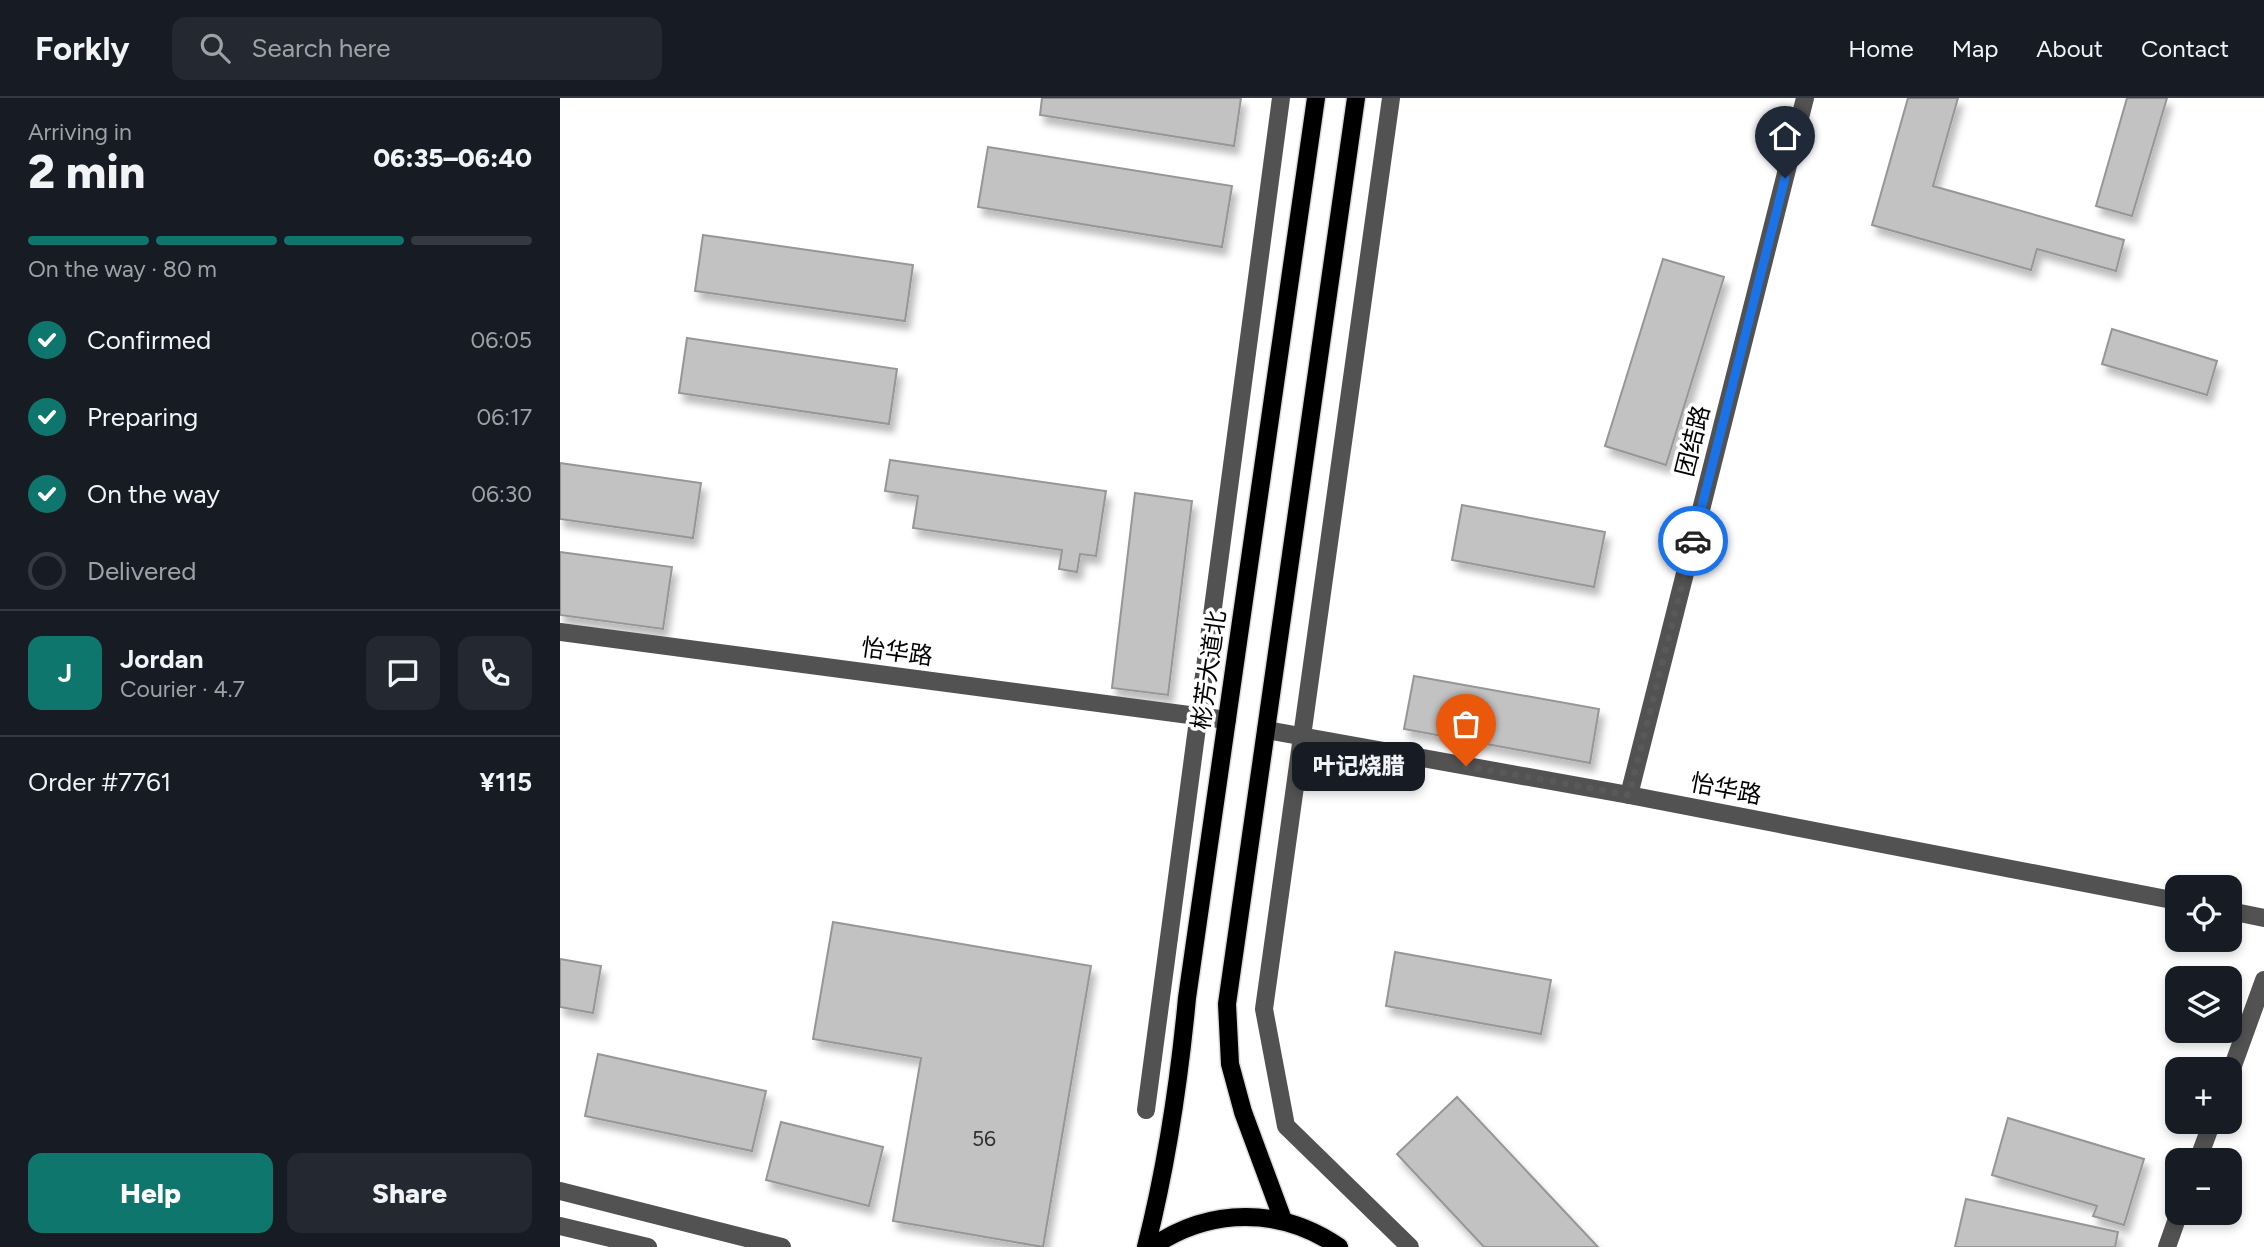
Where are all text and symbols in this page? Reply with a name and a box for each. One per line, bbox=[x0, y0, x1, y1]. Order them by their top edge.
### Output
search box bbox=[172, 17, 662, 80]
text: Forkly bbox=[35, 29, 130, 68]
icon: search bbox=[196, 29, 234, 67]
text: Search here bbox=[252, 32, 390, 64]
text: Home bbox=[1848, 34, 1914, 63]
text: Map bbox=[1952, 34, 1998, 63]
text: About bbox=[2036, 34, 2103, 63]
text: Contact bbox=[2141, 34, 2229, 63]
pin bbox=[1755, 106, 1815, 178]
icon: home bbox=[1766, 117, 1804, 155]
text: Arriving in bbox=[28, 118, 132, 146]
text: 06:35–06:40 bbox=[373, 142, 532, 174]
text: 2 min bbox=[28, 144, 145, 200]
text: On the way · 80 m bbox=[28, 255, 217, 283]
icon: check bbox=[28, 321, 66, 359]
text: Confirmed bbox=[87, 324, 211, 356]
text: 06:05 bbox=[470, 326, 532, 354]
icon: check bbox=[28, 398, 66, 436]
text: Preparing bbox=[87, 401, 198, 433]
street label: 团结路 bbox=[1670, 402, 1715, 479]
text: 06:17 bbox=[477, 403, 532, 431]
icon: check bbox=[28, 475, 66, 513]
text: On the way bbox=[87, 478, 220, 510]
text: 06:30 bbox=[471, 480, 532, 508]
courier bbox=[1658, 506, 1728, 576]
icon: car bbox=[1674, 522, 1712, 560]
text: Delivered bbox=[87, 555, 196, 587]
street label: 彬芳大道北 bbox=[1186, 608, 1231, 731]
street label: 怡华路 bbox=[859, 632, 935, 671]
button: chat bbox=[366, 636, 440, 710]
button: phone bbox=[458, 636, 532, 710]
text: Jordan bbox=[120, 643, 203, 675]
text: J bbox=[58, 657, 72, 689]
text: Courier · 4.7 bbox=[120, 675, 245, 703]
pin bbox=[1436, 694, 1496, 766]
icon: bag bbox=[1447, 705, 1485, 743]
callout: 叶记烧腊 bbox=[1291, 742, 1424, 790]
text: 叶记烧腊 bbox=[1313, 752, 1405, 780]
text: Order #7761 bbox=[28, 766, 171, 798]
text: ¥115 bbox=[479, 766, 532, 798]
street label: 怡华路 bbox=[1688, 767, 1764, 810]
map controls bbox=[2165, 875, 2242, 1225]
button: locate bbox=[2165, 875, 2242, 952]
button: layers bbox=[2165, 966, 2242, 1043]
button: + bbox=[2165, 1057, 2242, 1134]
house number: 56 bbox=[972, 1126, 996, 1151]
button: − bbox=[2165, 1148, 2242, 1225]
button: Help bbox=[28, 1153, 273, 1233]
button: Share bbox=[287, 1153, 532, 1233]

